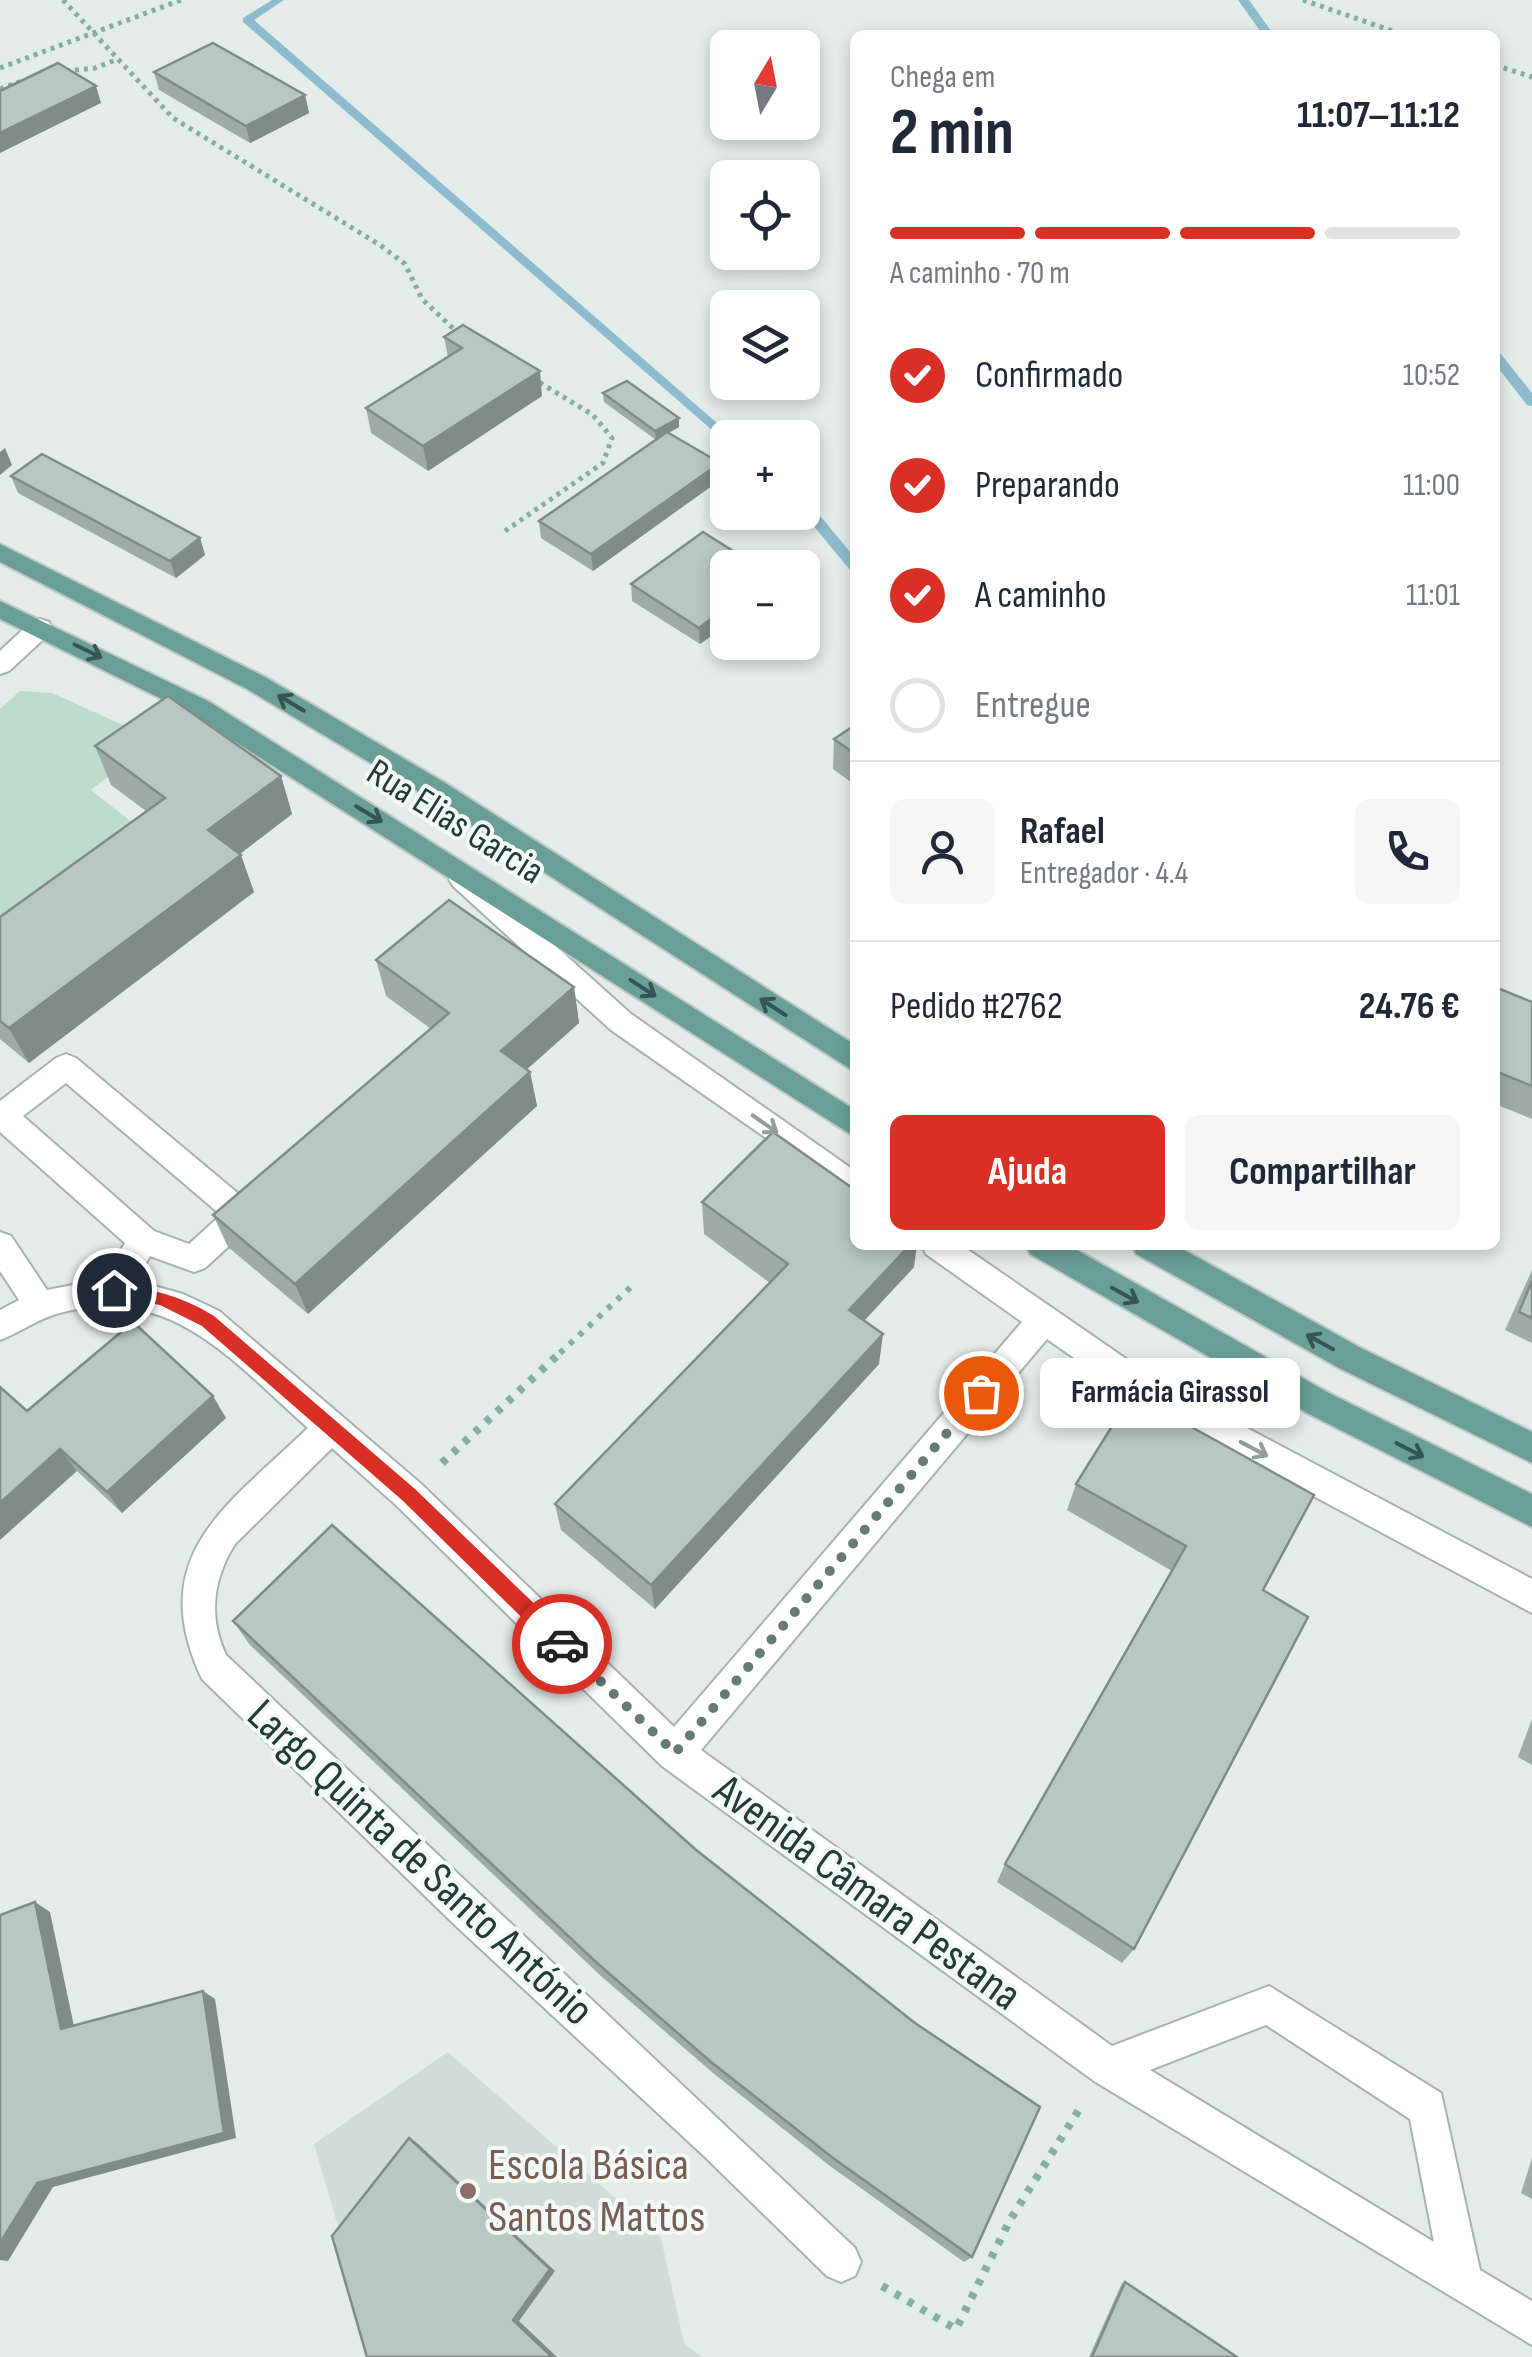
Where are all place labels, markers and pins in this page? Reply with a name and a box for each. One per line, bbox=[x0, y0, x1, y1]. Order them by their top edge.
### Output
pin bbox=[72, 1248, 157, 1333]
pin bbox=[939, 1351, 1024, 1436]
callout: Farmácia Girassol bbox=[1041, 1358, 1301, 1428]
place label: Escola Básica Santos Mattos bbox=[488, 2138, 705, 2245]
marker: Escola Básica Santos Mattos bbox=[457, 2180, 479, 2202]

